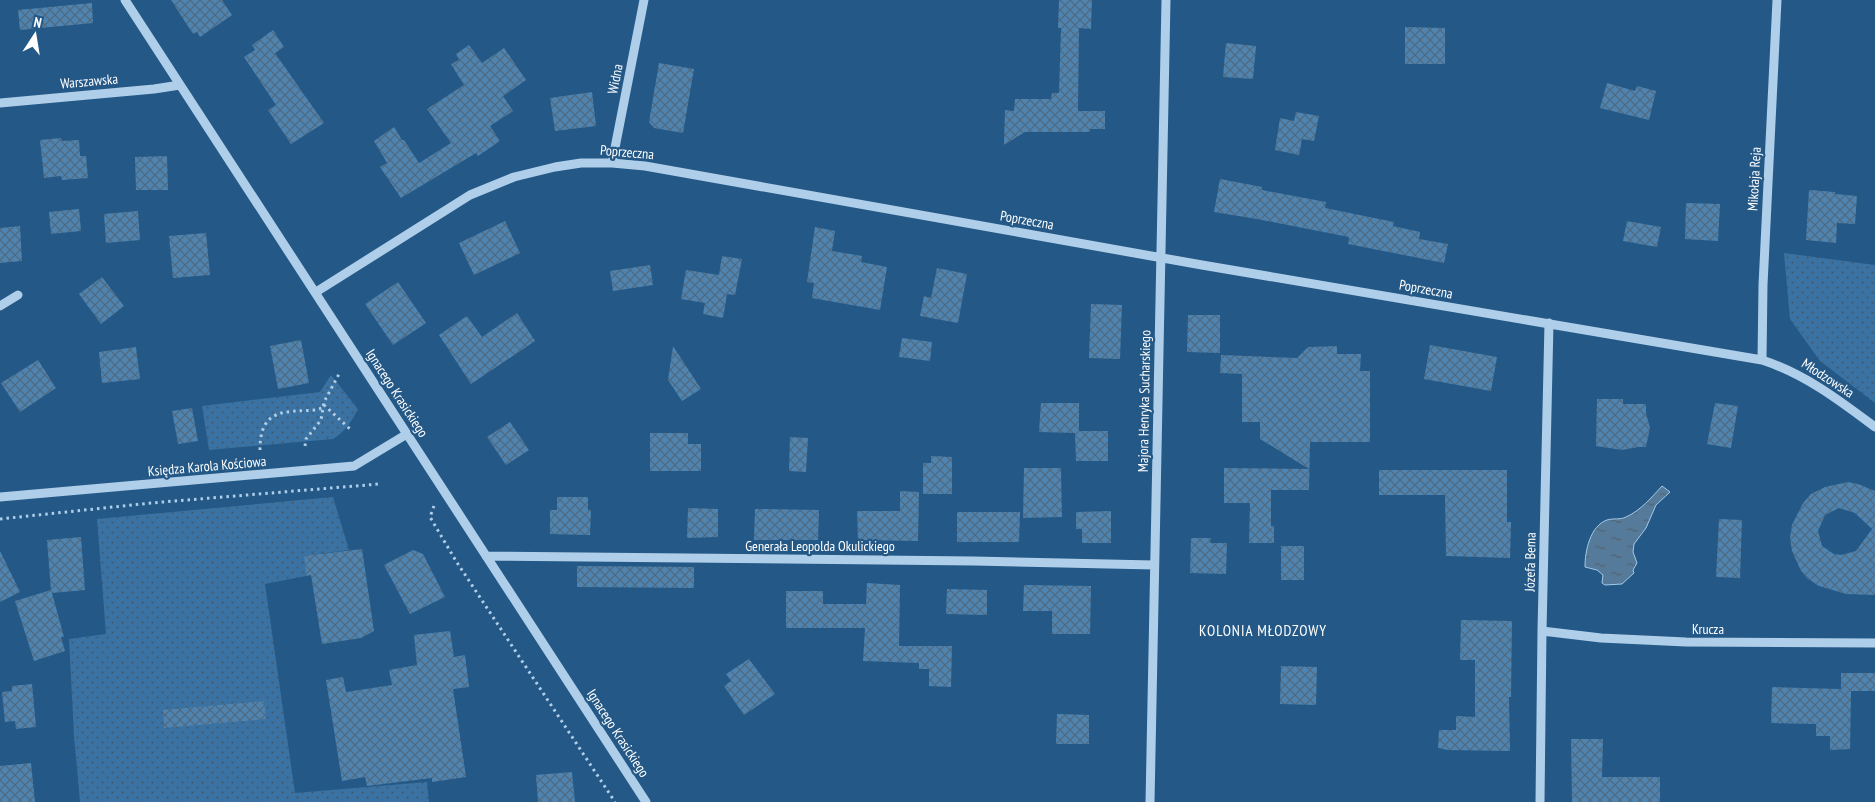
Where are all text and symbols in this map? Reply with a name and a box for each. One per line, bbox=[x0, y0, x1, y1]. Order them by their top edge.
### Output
north arrow bbox=[10, 10, 60, 60]
text: N bbox=[32, 13, 43, 32]
street label: Widna bbox=[603, 62, 627, 96]
street label: Warszawska bbox=[59, 70, 119, 92]
street label: Poprzeczna bbox=[599, 141, 655, 163]
street label: Mikołaja Reja bbox=[1743, 146, 1765, 212]
street label: Poprzeczna bbox=[999, 206, 1055, 234]
street label: Poprzeczna bbox=[1398, 275, 1454, 303]
street label: Majora Henryka Sucharskiego bbox=[1134, 330, 1154, 472]
street label: Ignacego Krasickiego bbox=[362, 346, 432, 440]
street label: Młodzowska bbox=[1798, 354, 1858, 402]
street label: Księdza Karola Kościowa bbox=[147, 452, 267, 480]
street label: Józefa Bema bbox=[1520, 532, 1540, 593]
street label: Generała Leopolda Okulickiego bbox=[745, 537, 895, 555]
street label: Krucza bbox=[1692, 620, 1724, 638]
district label: KOLONIA MŁODZOWY bbox=[1199, 621, 1327, 640]
street label: Ignacego Krasickiego bbox=[583, 686, 653, 780]

